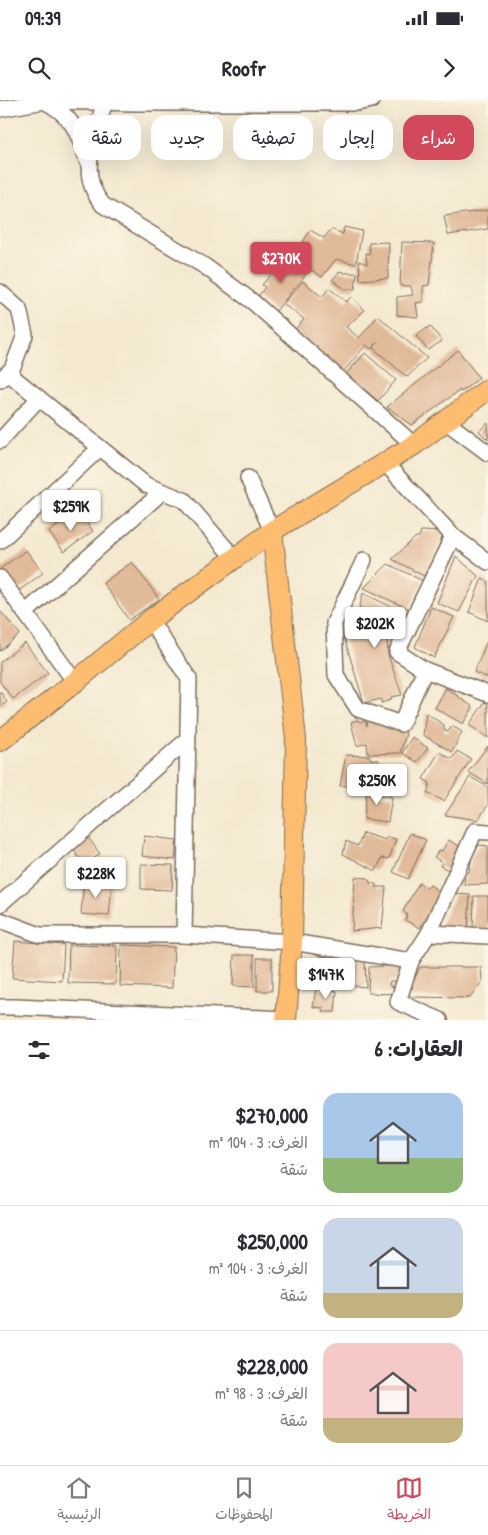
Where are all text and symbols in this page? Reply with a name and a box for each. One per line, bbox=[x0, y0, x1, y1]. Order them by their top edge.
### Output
text: 09:39 bbox=[25, 5, 60, 31]
text: Roofr bbox=[222, 53, 266, 83]
icon: search bbox=[25, 54, 53, 82]
icon: forward bbox=[435, 54, 463, 82]
chip: شقة bbox=[73, 115, 141, 160]
chip: جديد bbox=[151, 115, 223, 160]
chip: تصفية bbox=[233, 115, 313, 160]
chip: إيجار bbox=[323, 115, 393, 160]
chip: شراء bbox=[403, 115, 474, 160]
pin: $270K bbox=[246, 242, 316, 284]
text: $270K bbox=[261, 247, 301, 269]
pin: $259K bbox=[36, 490, 106, 532]
text: $259K bbox=[53, 495, 89, 517]
pin: $202K bbox=[340, 606, 410, 649]
text: $202K bbox=[356, 612, 394, 634]
pin: $250K bbox=[342, 764, 412, 806]
text: $250K bbox=[358, 769, 396, 791]
pin: $228K bbox=[61, 856, 131, 899]
text: $228K bbox=[77, 862, 115, 884]
pin: $147K bbox=[291, 958, 361, 1000]
text: $147K bbox=[308, 963, 344, 985]
text: العقارات: 6 bbox=[375, 1034, 463, 1063]
icon: filters bbox=[25, 1036, 53, 1064]
text: $270,000 bbox=[235, 1101, 308, 1130]
icon: home bbox=[363, 1113, 423, 1173]
text: الغرف: 3 · 104 m² bbox=[209, 1131, 308, 1153]
text: شقة bbox=[280, 1158, 308, 1180]
text: $250,000 bbox=[237, 1227, 308, 1256]
icon: home bbox=[363, 1238, 423, 1298]
text: الغرف: 3 · 104 m² bbox=[209, 1257, 308, 1279]
text: شقة bbox=[280, 1284, 308, 1306]
text: $228,000 bbox=[236, 1352, 308, 1381]
icon: home bbox=[363, 1363, 423, 1423]
text: الغرف: 3 · 98 m² bbox=[215, 1382, 308, 1404]
text: شقة bbox=[280, 1409, 308, 1431]
tab: الرئيسية bbox=[57, 1474, 101, 1527]
tab: المحفوظات bbox=[215, 1474, 273, 1527]
tab: الخريطة bbox=[387, 1474, 431, 1527]

